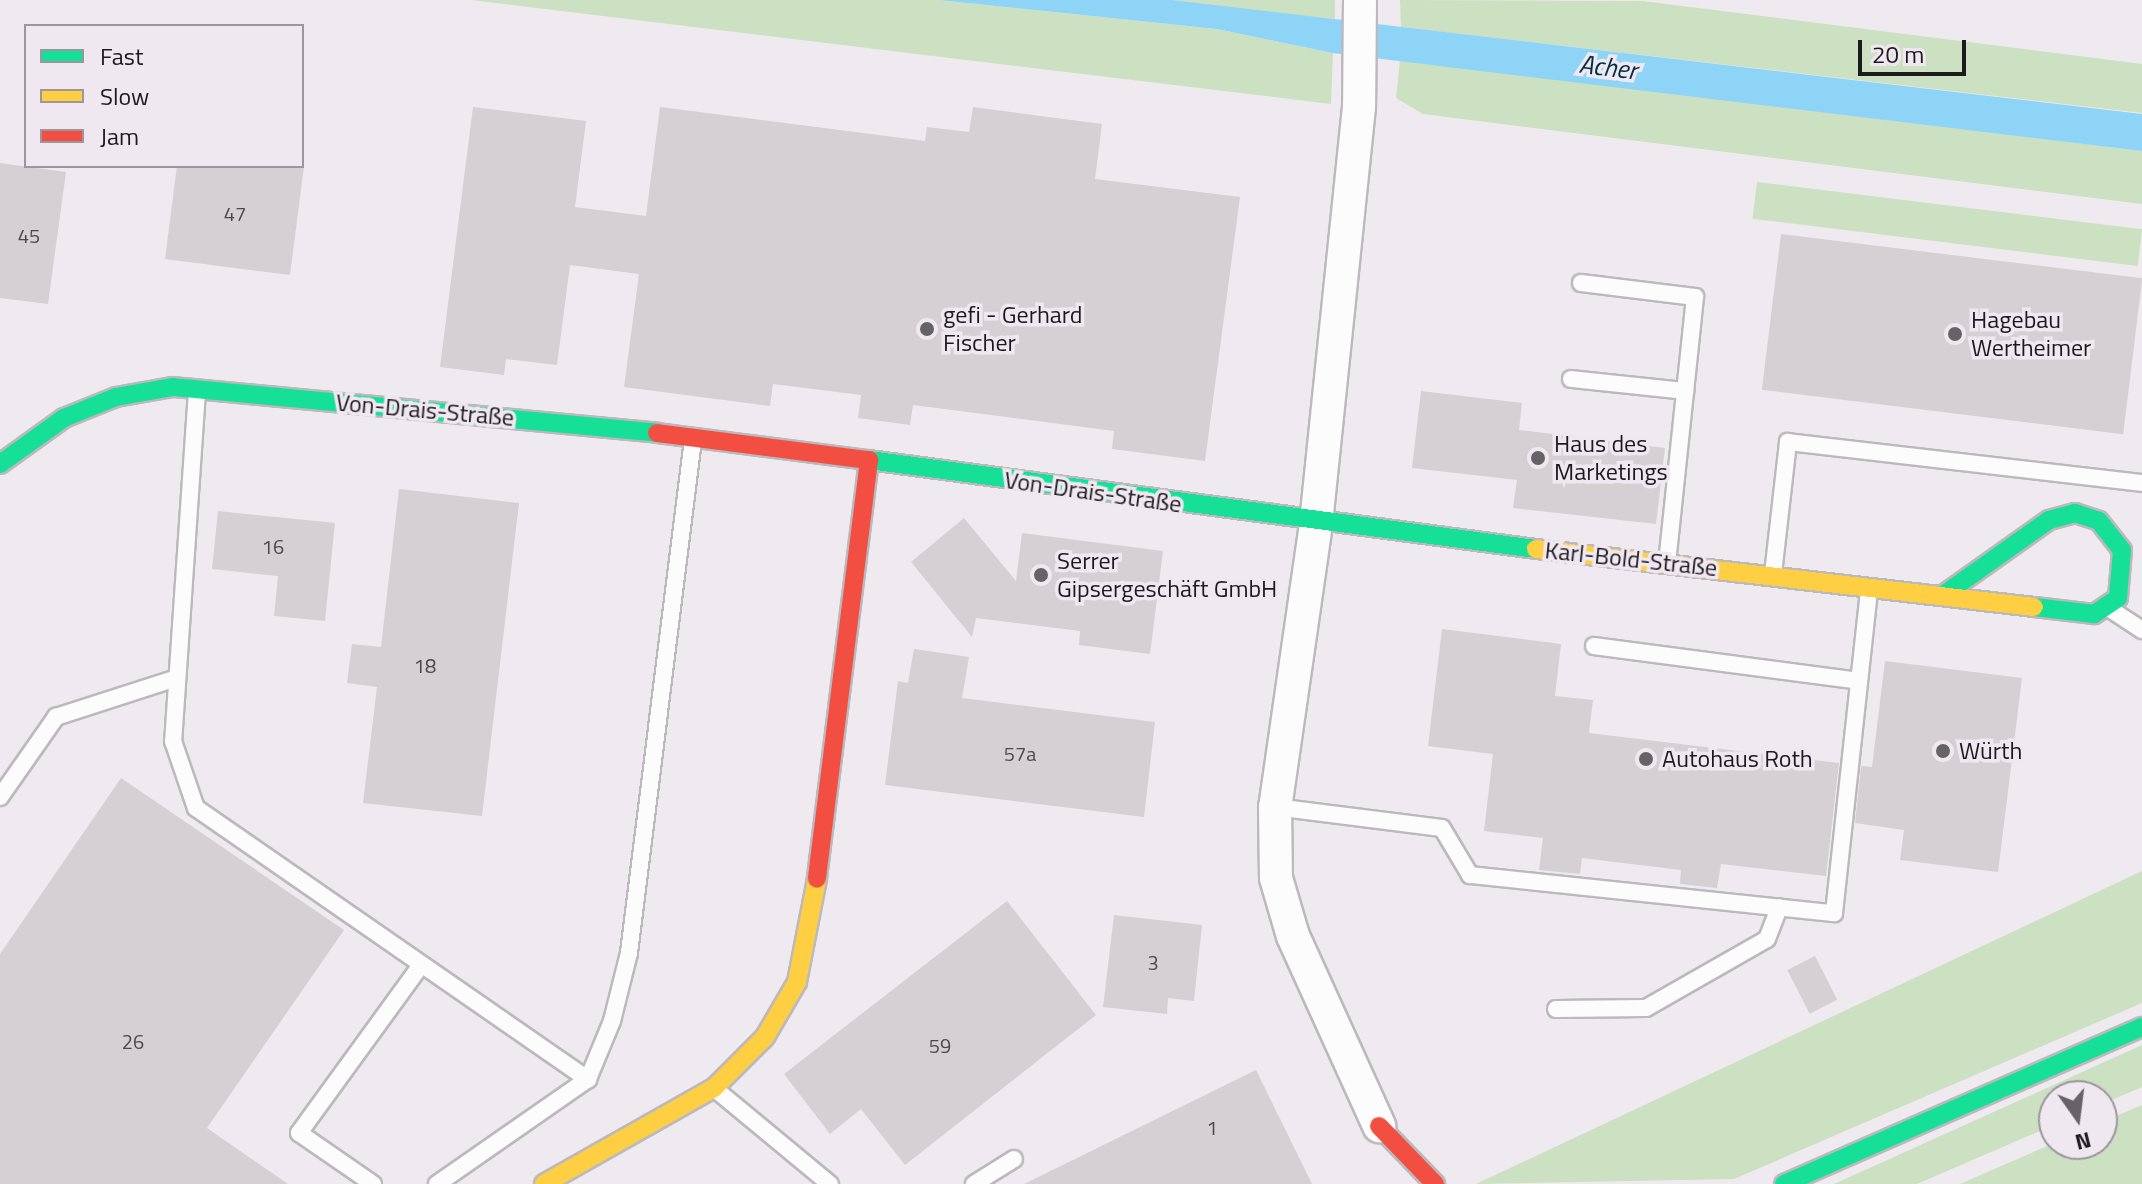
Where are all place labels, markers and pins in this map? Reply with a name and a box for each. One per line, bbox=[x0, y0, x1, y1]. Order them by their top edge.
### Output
place label: gefi - Gerhard Fischer bbox=[943, 301, 1083, 357]
place label: Hagebau Wertheimer bbox=[1971, 306, 2091, 362]
marker: gefi - Gerhard Fischer bbox=[918, 320, 936, 338]
marker: Hagebau Wertheimer bbox=[1946, 325, 1964, 343]
place label: Haus des Marketings bbox=[1554, 430, 1668, 486]
marker: Haus des Marketings bbox=[1529, 449, 1547, 467]
place label: Serrer Gipsergeschäft GmbH bbox=[1057, 547, 1277, 603]
marker: Serrer Gipsergeschäft GmbH bbox=[1032, 566, 1050, 584]
place label: Würth bbox=[1959, 737, 2022, 765]
marker: Würth bbox=[1934, 742, 1952, 760]
place label: Autohaus Roth bbox=[1662, 745, 1813, 773]
marker: Autohaus Roth bbox=[1637, 750, 1655, 768]

